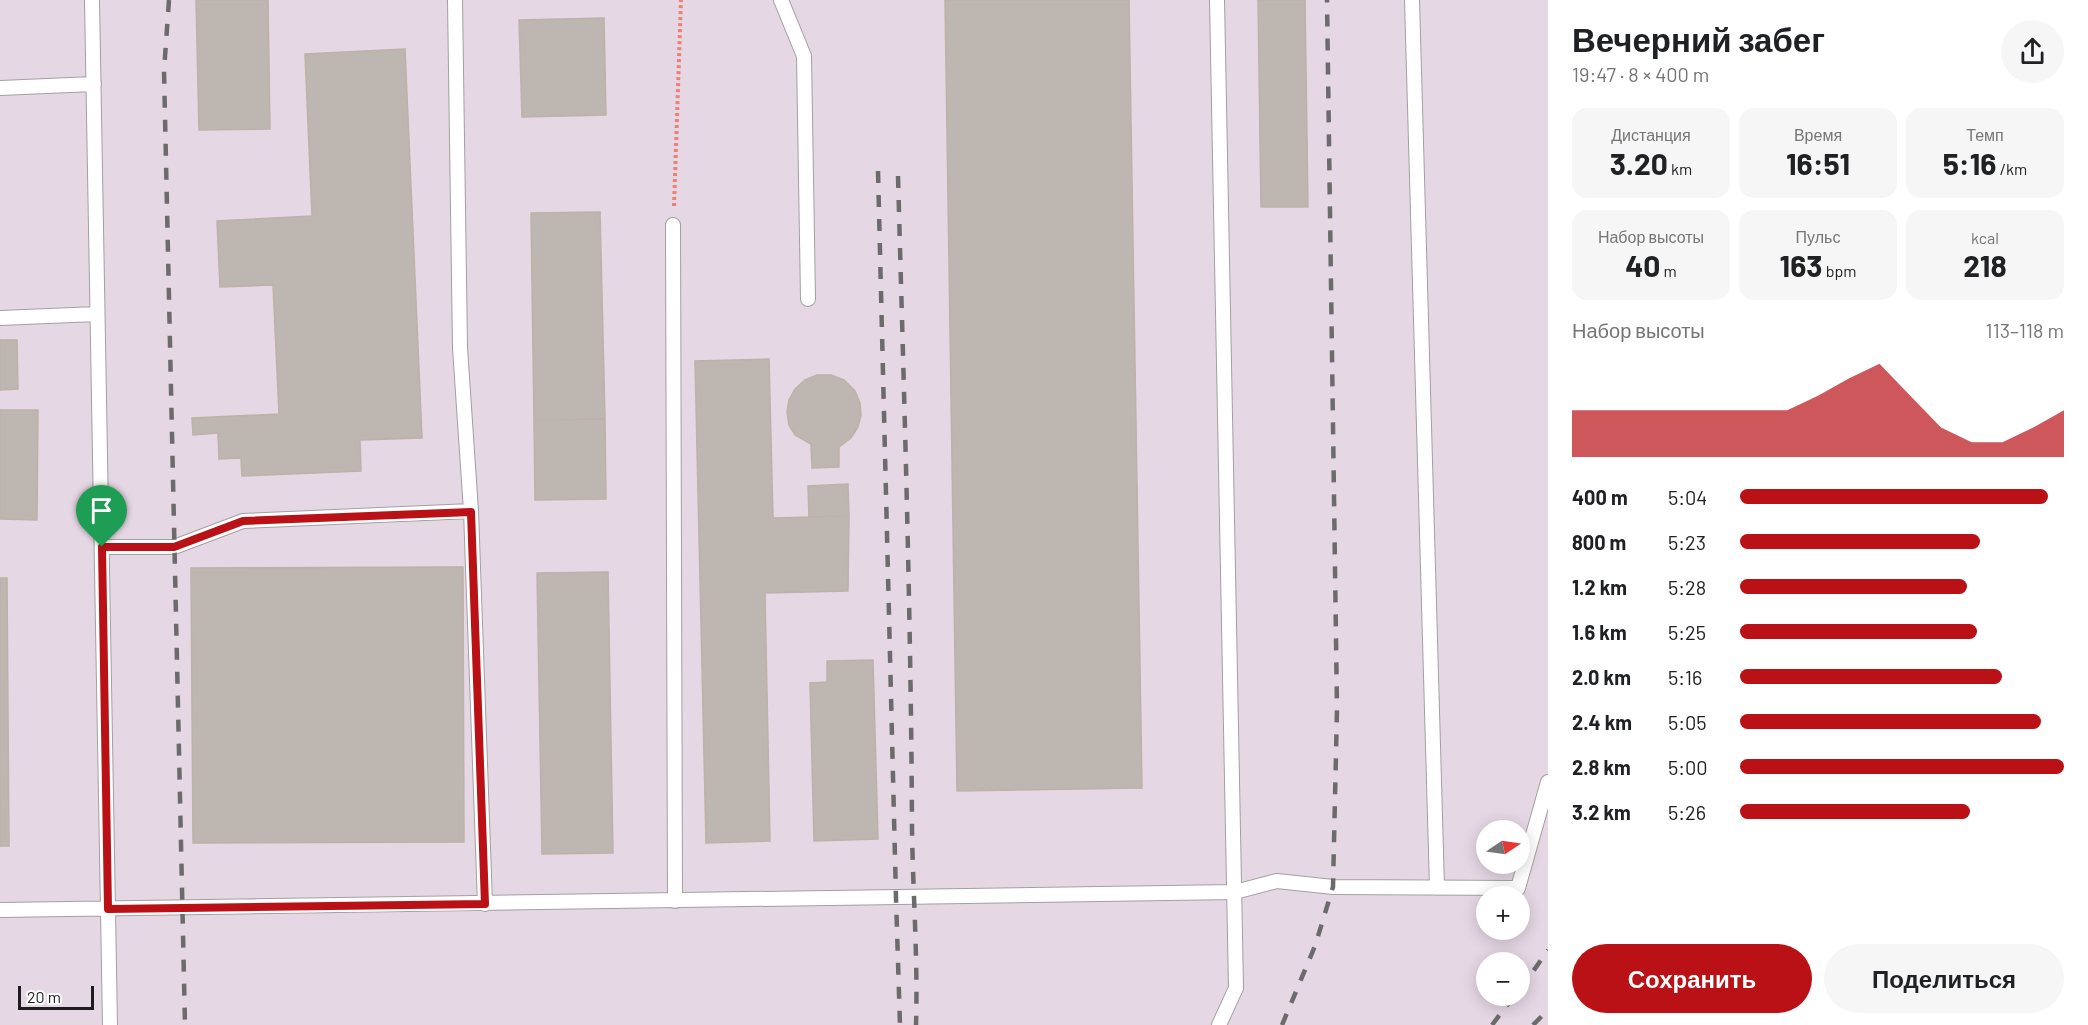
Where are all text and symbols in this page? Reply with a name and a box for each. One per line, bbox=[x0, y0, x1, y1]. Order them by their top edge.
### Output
text: Вечерний забег bbox=[1572, 19, 1825, 59]
button: share bbox=[2001, 20, 2064, 83]
text: 19:47 · 8 × 400 m bbox=[1572, 62, 1709, 86]
text: Дистанция bbox=[1611, 125, 1691, 144]
text: Время bbox=[1794, 125, 1842, 144]
text: Темп bbox=[1966, 125, 2004, 144]
text: 3.20 bbox=[1610, 145, 1668, 181]
text: 16:51 bbox=[1786, 145, 1850, 181]
text: 5:16 bbox=[1943, 145, 1996, 181]
text: km bbox=[1668, 159, 1692, 178]
text: /km bbox=[1996, 159, 2027, 178]
text: Набор высоты bbox=[1598, 227, 1704, 246]
text: Пульс bbox=[1796, 227, 1840, 246]
text: kcal bbox=[1971, 228, 1999, 247]
text: 40 bbox=[1625, 247, 1660, 283]
text: 163 bbox=[1780, 247, 1822, 283]
text: 218 bbox=[1963, 247, 2007, 283]
text: m bbox=[1660, 261, 1677, 280]
text: bpm bbox=[1822, 261, 1856, 280]
text: Набор высоты bbox=[1572, 318, 1705, 342]
text: 113–118 m bbox=[1986, 318, 2064, 342]
pin bbox=[76, 485, 127, 547]
text: 400 m bbox=[1572, 485, 1628, 509]
text: 5:04 bbox=[1668, 485, 1707, 509]
icon: arrive bbox=[85, 494, 118, 527]
text: 800 m bbox=[1572, 530, 1626, 554]
text: 5:23 bbox=[1668, 530, 1706, 554]
text: 1.2 km bbox=[1572, 575, 1627, 599]
text: 5:28 bbox=[1668, 575, 1706, 599]
text: 1.6 km bbox=[1572, 620, 1627, 644]
text: 5:25 bbox=[1668, 620, 1706, 644]
text: 2.0 km bbox=[1572, 665, 1631, 689]
text: 5:16 bbox=[1668, 665, 1702, 689]
text: 2.4 km bbox=[1572, 710, 1632, 734]
text: 5:05 bbox=[1668, 710, 1707, 734]
text: 2.8 km bbox=[1572, 755, 1631, 779]
text: 5:00 bbox=[1668, 755, 1708, 779]
text: 3.2 km bbox=[1572, 800, 1631, 824]
text: 5:26 bbox=[1668, 800, 1706, 824]
north arrow bbox=[1476, 820, 1530, 874]
map controls bbox=[1476, 820, 1530, 1006]
button: + bbox=[1476, 886, 1530, 940]
button: Сохранить bbox=[1572, 944, 1812, 1013]
button: Поделиться bbox=[1824, 944, 2064, 1013]
button: − bbox=[1476, 952, 1530, 1006]
scale bar bbox=[18, 983, 94, 1010]
text: 20 m bbox=[27, 987, 61, 1006]

